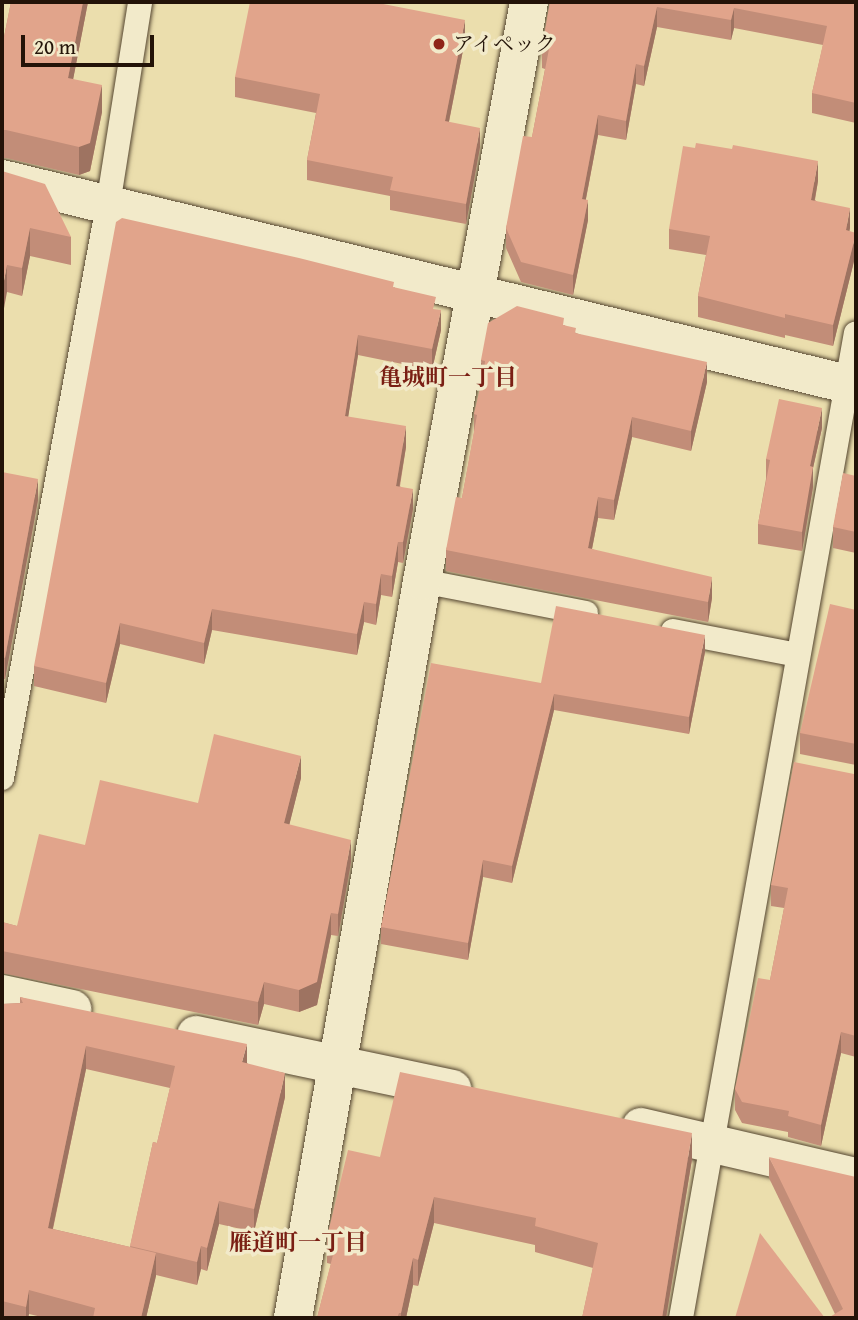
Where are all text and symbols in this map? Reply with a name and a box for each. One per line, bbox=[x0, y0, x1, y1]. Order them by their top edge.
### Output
scale bar bbox=[24, 21, 158, 65]
text: 20 m bbox=[34, 31, 76, 62]
place label: アイペック bbox=[453, 31, 558, 57]
marker: アイペック bbox=[431, 36, 447, 52]
district label: 亀城町一丁目 bbox=[379, 363, 517, 391]
district label: 雁道町一丁目 bbox=[229, 1228, 367, 1256]

